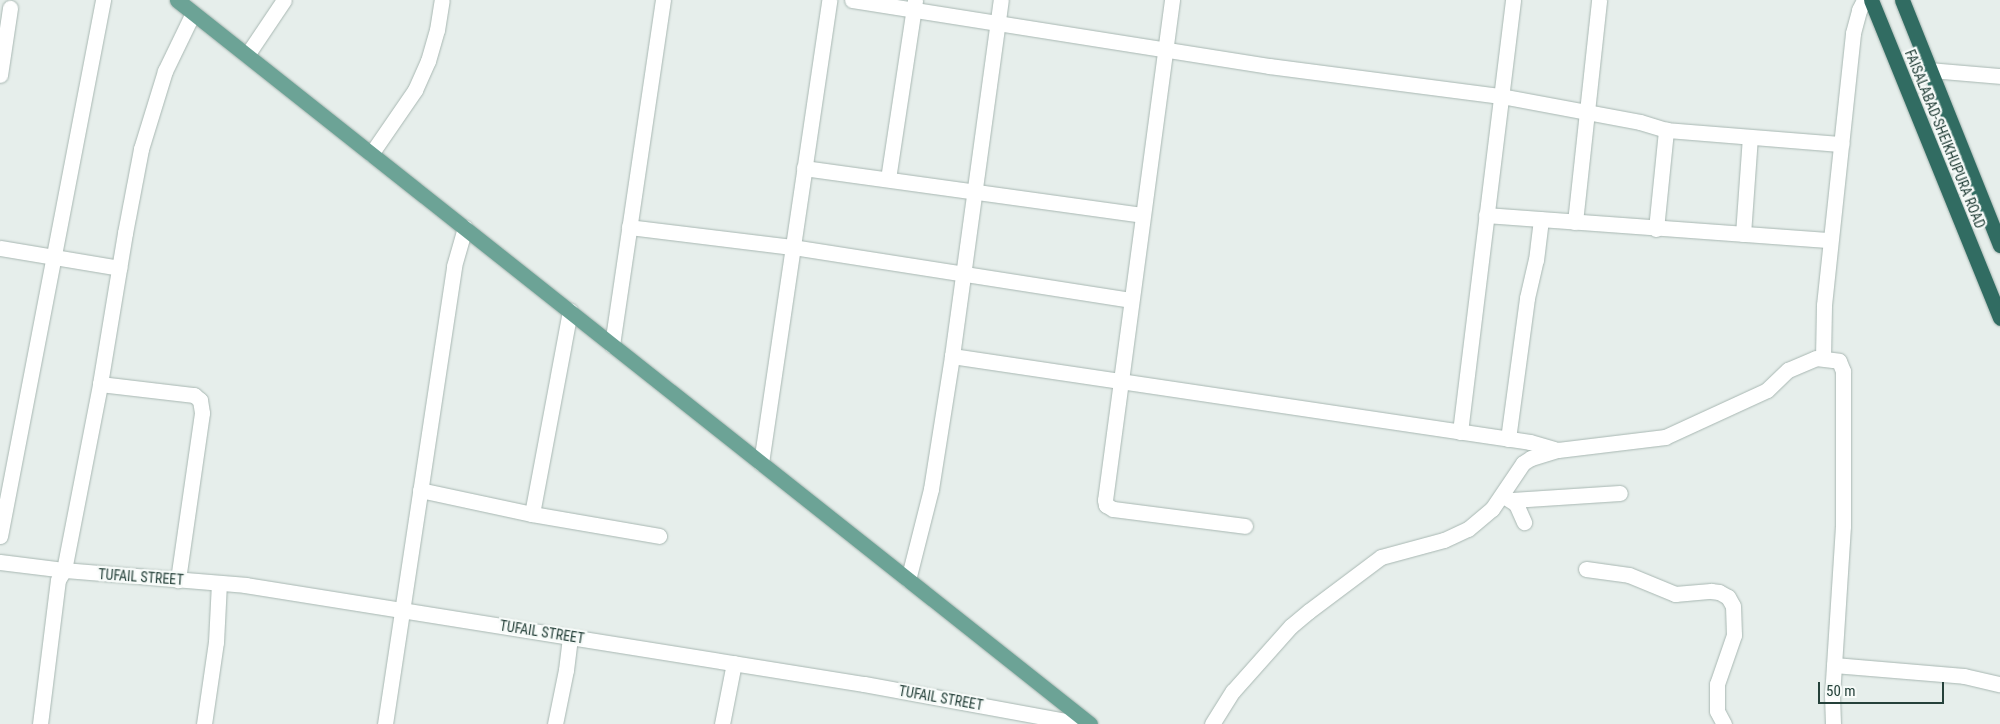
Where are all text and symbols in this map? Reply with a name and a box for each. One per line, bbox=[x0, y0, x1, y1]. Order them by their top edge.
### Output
street label: FAISALABAD-SHEIKHUPURA ROAD bbox=[1901, 47, 1989, 231]
street label: TUFAIL STREET bbox=[98, 566, 184, 588]
street label: TUFAIL STREET bbox=[498, 617, 586, 647]
scale bar bbox=[1820, 672, 1946, 704]
street label: TUFAIL STREET bbox=[897, 682, 985, 714]
text: 50 m bbox=[1826, 682, 1856, 700]

